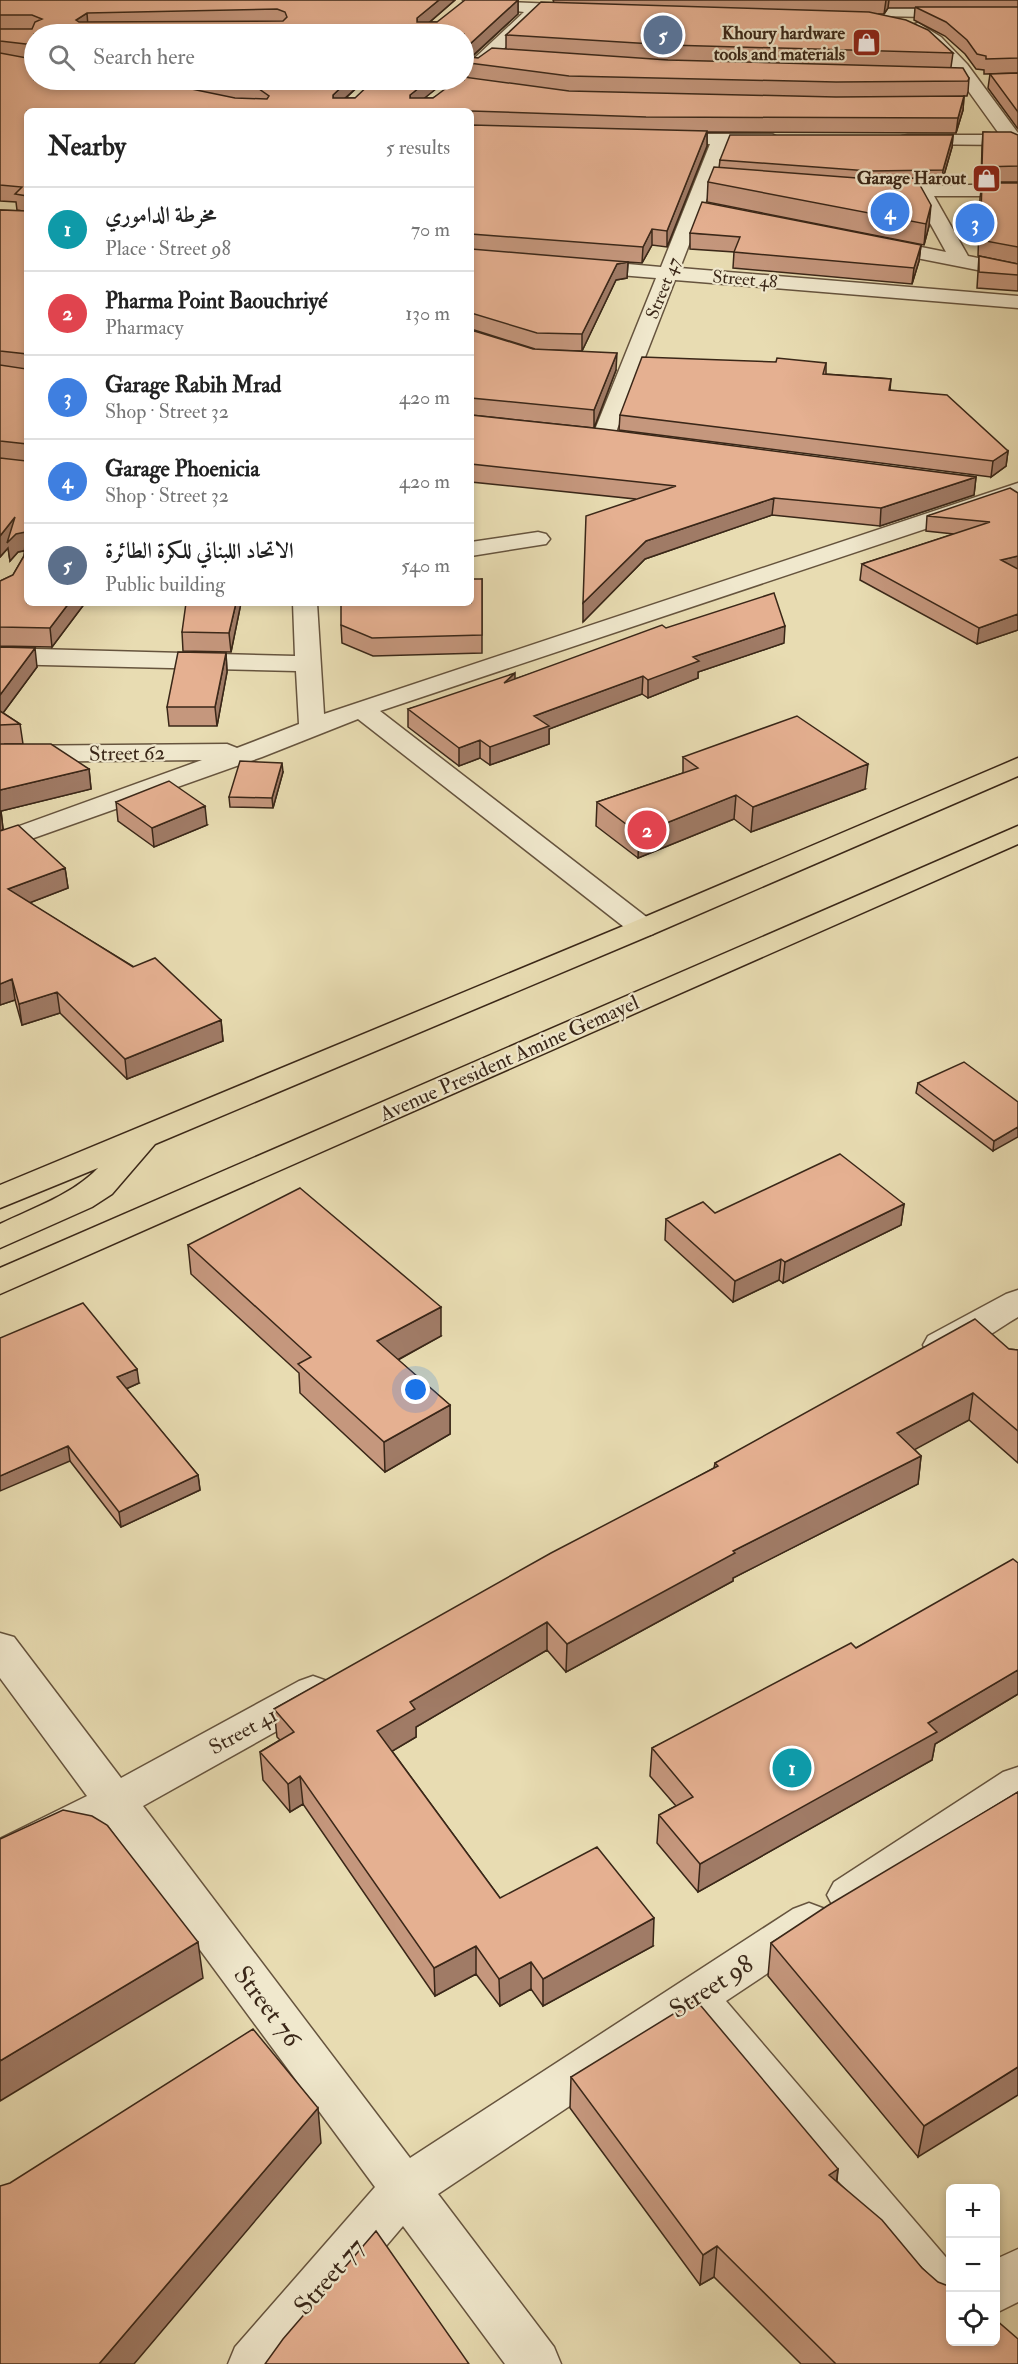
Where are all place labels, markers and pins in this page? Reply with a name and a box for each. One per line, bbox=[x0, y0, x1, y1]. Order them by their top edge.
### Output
pin: 5 bbox=[644, 12, 682, 57]
place label: Khoury hardware tools and materials bbox=[714, 22, 845, 66]
shop icon: Khoury hardware tools and materials bbox=[850, 27, 882, 59]
shop icon: Garage Harout bbox=[971, 162, 1003, 194]
place label: Garage Harout bbox=[857, 167, 966, 190]
pin: 4 bbox=[870, 190, 910, 234]
pin: 3 bbox=[956, 200, 994, 246]
pin: 2 bbox=[628, 808, 666, 852]
pin: 1 bbox=[772, 1746, 812, 1790]

